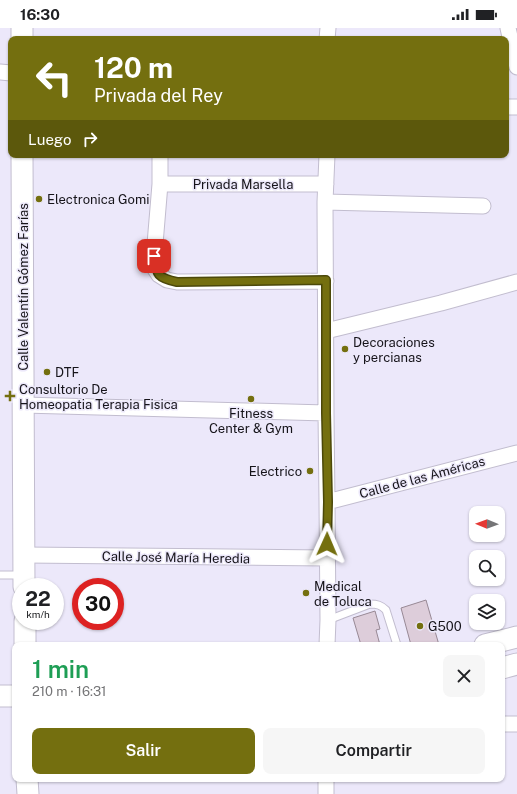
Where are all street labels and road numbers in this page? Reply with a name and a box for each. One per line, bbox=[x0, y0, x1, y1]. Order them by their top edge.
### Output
street label: Privada Marsella bbox=[193, 177, 293, 192]
street label: Calle Valentín Gómez Farías bbox=[16, 203, 31, 371]
street label: Calle de las Américas bbox=[358, 453, 487, 501]
street label: Calle José María Heredia bbox=[102, 549, 250, 566]

